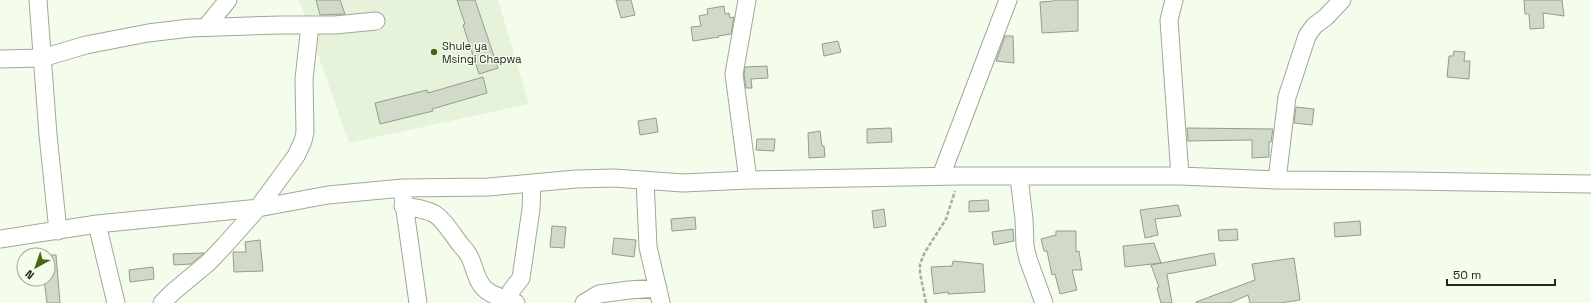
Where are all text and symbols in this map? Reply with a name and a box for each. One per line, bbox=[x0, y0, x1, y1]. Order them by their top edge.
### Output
place label: Shule ya Msingi Chapwa bbox=[442, 39, 522, 66]
marker: Shule ya Msingi Chapwa bbox=[429, 47, 439, 57]
north arrow bbox=[16, 247, 56, 287]
scale bar bbox=[1447, 261, 1555, 287]
text: N bbox=[22, 267, 37, 282]
text: 50 m bbox=[1453, 267, 1481, 283]

